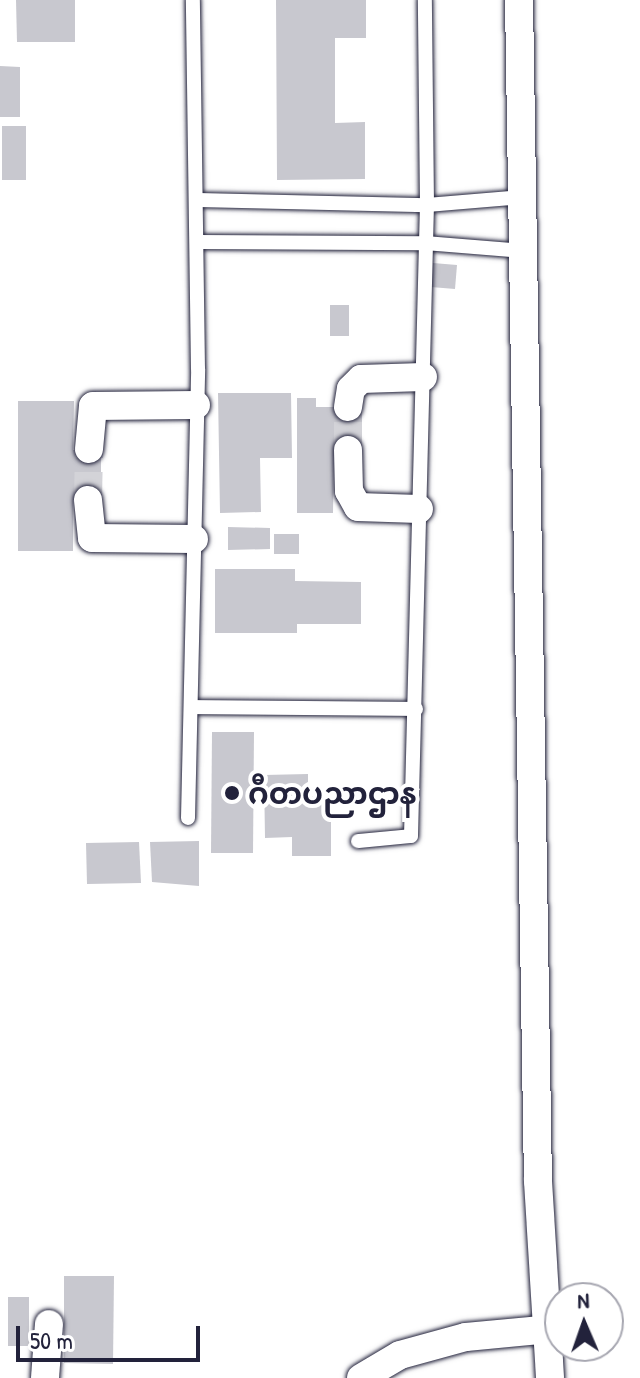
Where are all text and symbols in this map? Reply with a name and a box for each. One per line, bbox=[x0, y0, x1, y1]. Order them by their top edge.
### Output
place label: ဂီတပညာဌာန bbox=[248, 775, 417, 811]
marker: ဂီတပညာဌာန bbox=[223, 784, 241, 802]
north arrow bbox=[544, 1282, 624, 1362]
text: N bbox=[577, 1285, 590, 1315]
scale bar bbox=[20, 1310, 204, 1360]
text: 50 m bbox=[30, 1324, 73, 1356]

